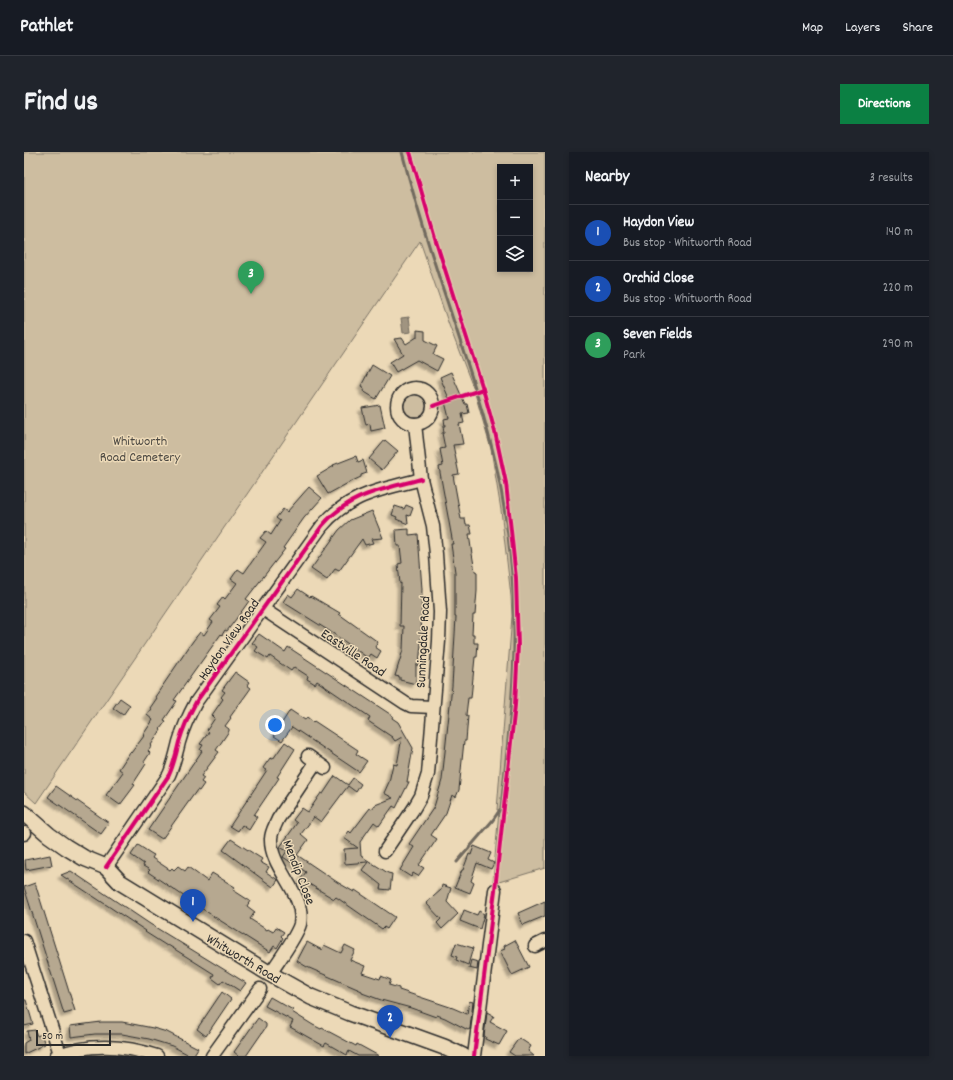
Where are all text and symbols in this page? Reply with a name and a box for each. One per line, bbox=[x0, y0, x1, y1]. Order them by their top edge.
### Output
text: Pathlet bbox=[20, 14, 73, 41]
text: Map bbox=[802, 18, 823, 38]
text: Layers bbox=[845, 18, 880, 38]
text: Share bbox=[902, 18, 933, 38]
text: Find us bbox=[24, 84, 98, 124]
button: Directions bbox=[840, 84, 929, 124]
map controls bbox=[497, 164, 533, 272]
button: + bbox=[497, 164, 533, 200]
text: Nearby bbox=[585, 166, 629, 190]
text: 3 results bbox=[869, 169, 913, 188]
button: − bbox=[497, 200, 533, 236]
text: Haydon View bbox=[623, 212, 694, 234]
text: 1 bbox=[597, 223, 599, 242]
text: 140 m bbox=[886, 223, 913, 242]
text: Bus stop · Whitworth Road bbox=[623, 234, 752, 253]
button: layers bbox=[497, 236, 533, 272]
pin: 3 bbox=[238, 261, 264, 294]
text: Orchid Close bbox=[623, 268, 694, 290]
text: 2 bbox=[595, 279, 601, 298]
text: 220 m bbox=[883, 279, 913, 298]
text: Bus stop · Whitworth Road bbox=[623, 290, 752, 309]
text: Seven Fields bbox=[623, 324, 692, 346]
text: 3 bbox=[595, 335, 601, 354]
text: 290 m bbox=[882, 335, 913, 354]
text: Park bbox=[623, 346, 645, 365]
park label: Whitworth Road Cemetery bbox=[100, 432, 181, 468]
street label: Haydon View Road bbox=[194, 595, 265, 685]
street label: Sunningdale Road bbox=[412, 595, 436, 689]
street label: Eastville Road bbox=[316, 625, 389, 683]
your location bbox=[265, 715, 285, 735]
street label: Mendip Close bbox=[277, 837, 320, 908]
pin: 1 bbox=[180, 889, 206, 922]
street label: Whitworth Road bbox=[202, 930, 284, 990]
pin: 2 bbox=[377, 1005, 403, 1038]
scale bar bbox=[36, 1028, 111, 1047]
text: 50 m bbox=[42, 1029, 63, 1045]

